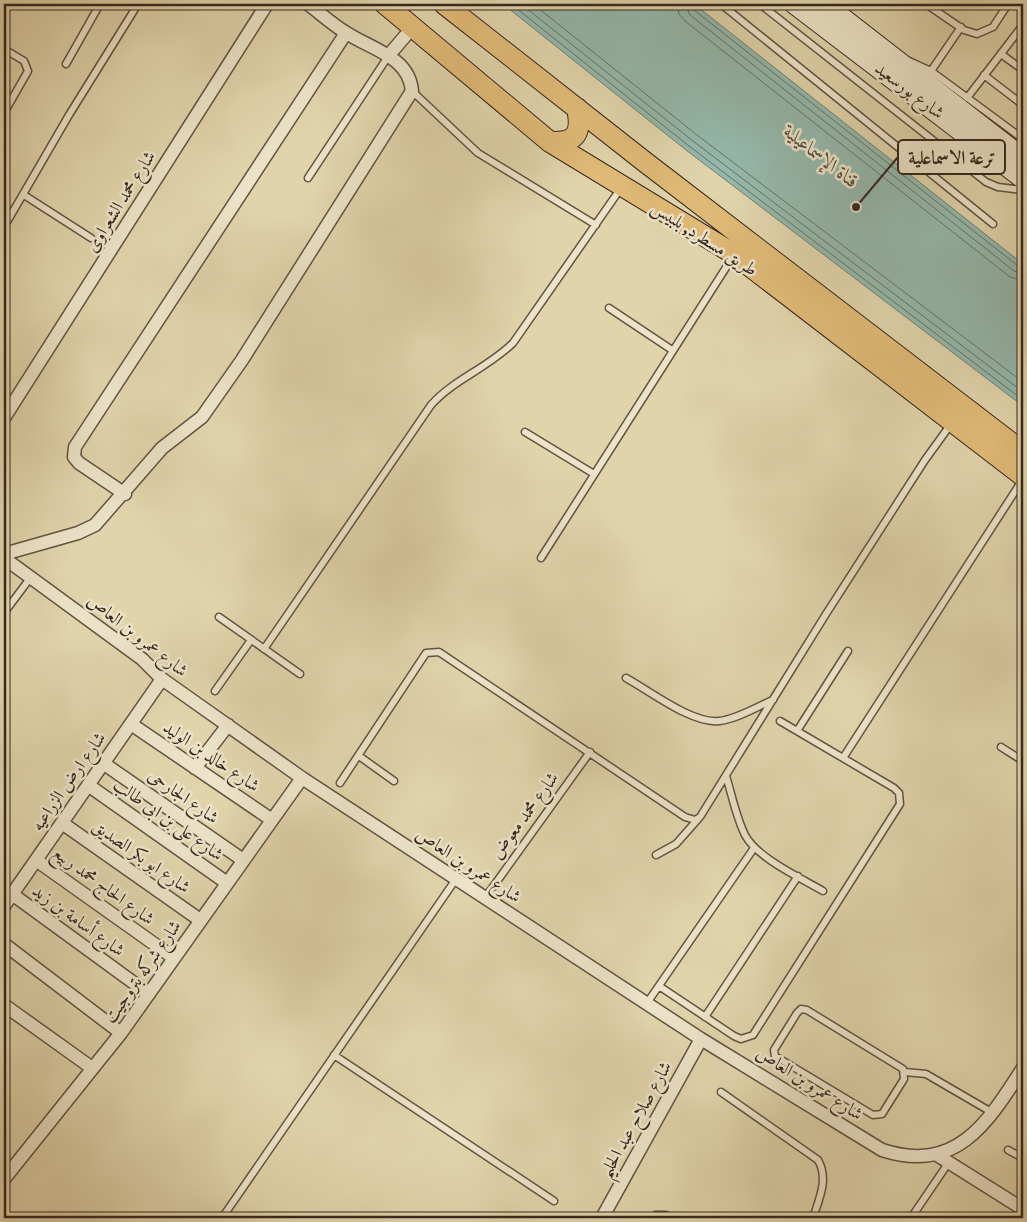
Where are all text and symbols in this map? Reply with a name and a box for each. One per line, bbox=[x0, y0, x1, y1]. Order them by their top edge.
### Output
street label: شارع بورسعيد bbox=[868, 58, 948, 127]
water label: قناة الإسماعيلية bbox=[776, 119, 863, 195]
callout: ترعة الاسماعلية bbox=[898, 140, 1005, 174]
street label: شارع محمد الشعراوى bbox=[81, 147, 163, 258]
text: ترعة الاسماعلية bbox=[908, 147, 996, 170]
street label: طريق مسطرد, بلبيس bbox=[647, 197, 761, 281]
street label: شارع عمرو بن العاص bbox=[80, 590, 192, 685]
street label: شارع خالد بن الوليد bbox=[157, 717, 264, 800]
street label: شارع ارض الزراعيه bbox=[27, 728, 114, 837]
street label: شارع الجارحى bbox=[142, 765, 223, 832]
street label: شارع محمد معوض bbox=[486, 768, 566, 866]
street label: شارع على بن ابى طالب bbox=[107, 774, 227, 869]
street label: شارع ابو بكر الصديق bbox=[86, 815, 194, 901]
street label: شارع عمرو بن العاص bbox=[409, 824, 525, 911]
street label: شارع الحاج محمد ربيع bbox=[45, 842, 158, 934]
street label: شارع أسامة بن زيد bbox=[26, 878, 130, 964]
street label: شارع شركه بتروجيت bbox=[99, 916, 189, 1029]
street label: شارع عمرو بن العاص bbox=[750, 1042, 867, 1128]
street label: شارع صلاح عبد الحليم bbox=[595, 1058, 682, 1185]

